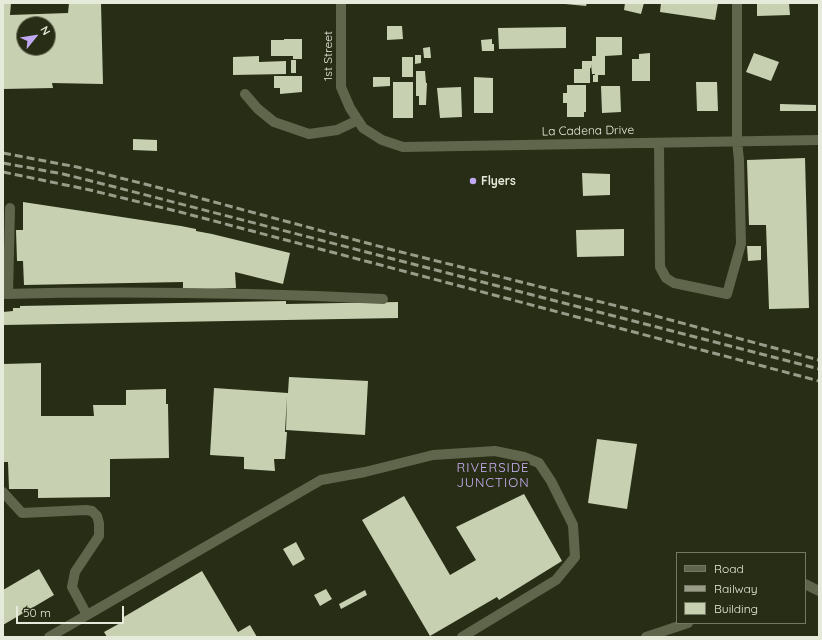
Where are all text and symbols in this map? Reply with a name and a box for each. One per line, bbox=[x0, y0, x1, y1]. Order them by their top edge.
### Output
north arrow bbox=[16, 16, 56, 56]
text: N bbox=[37, 23, 54, 38]
street label: 1st Street bbox=[321, 31, 335, 81]
street label: La Cadena Drive bbox=[542, 123, 634, 139]
place label: Flyers bbox=[481, 174, 516, 188]
marker: Flyers bbox=[468, 176, 478, 186]
district label: RIVERSIDE JUNCTION bbox=[456, 460, 530, 491]
legend bbox=[676, 552, 806, 624]
text: Road bbox=[714, 561, 744, 576]
text: Railway bbox=[714, 581, 758, 596]
scale bar bbox=[18, 598, 126, 624]
text: Building bbox=[714, 601, 758, 616]
text: 50 m bbox=[23, 605, 51, 620]

